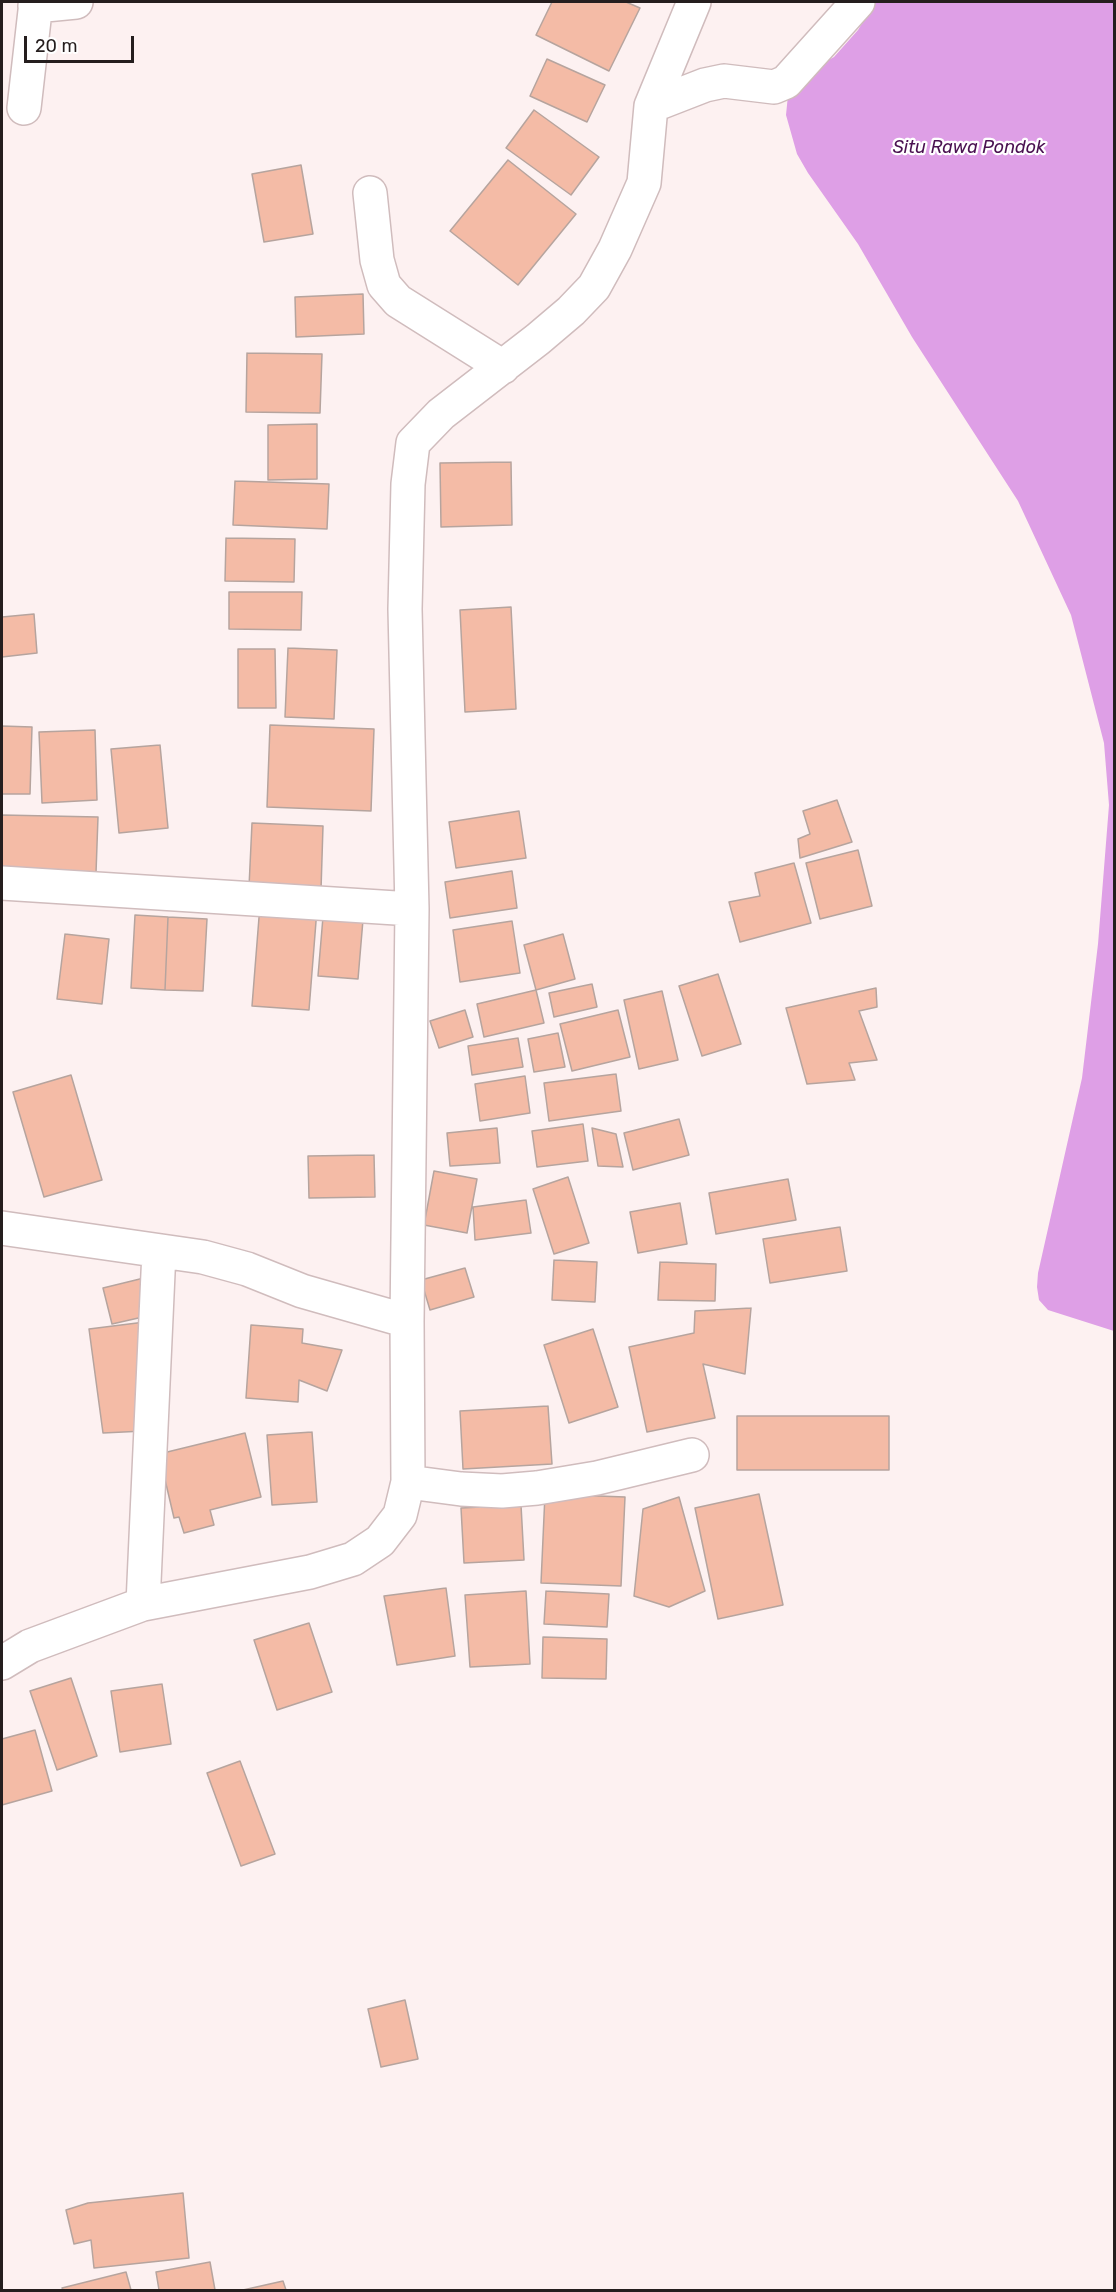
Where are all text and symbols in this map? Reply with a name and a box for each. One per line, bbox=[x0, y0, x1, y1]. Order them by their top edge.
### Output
scale bar bbox=[27, 24, 136, 62]
text: 20 m bbox=[35, 35, 77, 57]
water label: Situ Rawa Pondok bbox=[893, 137, 1045, 159]

